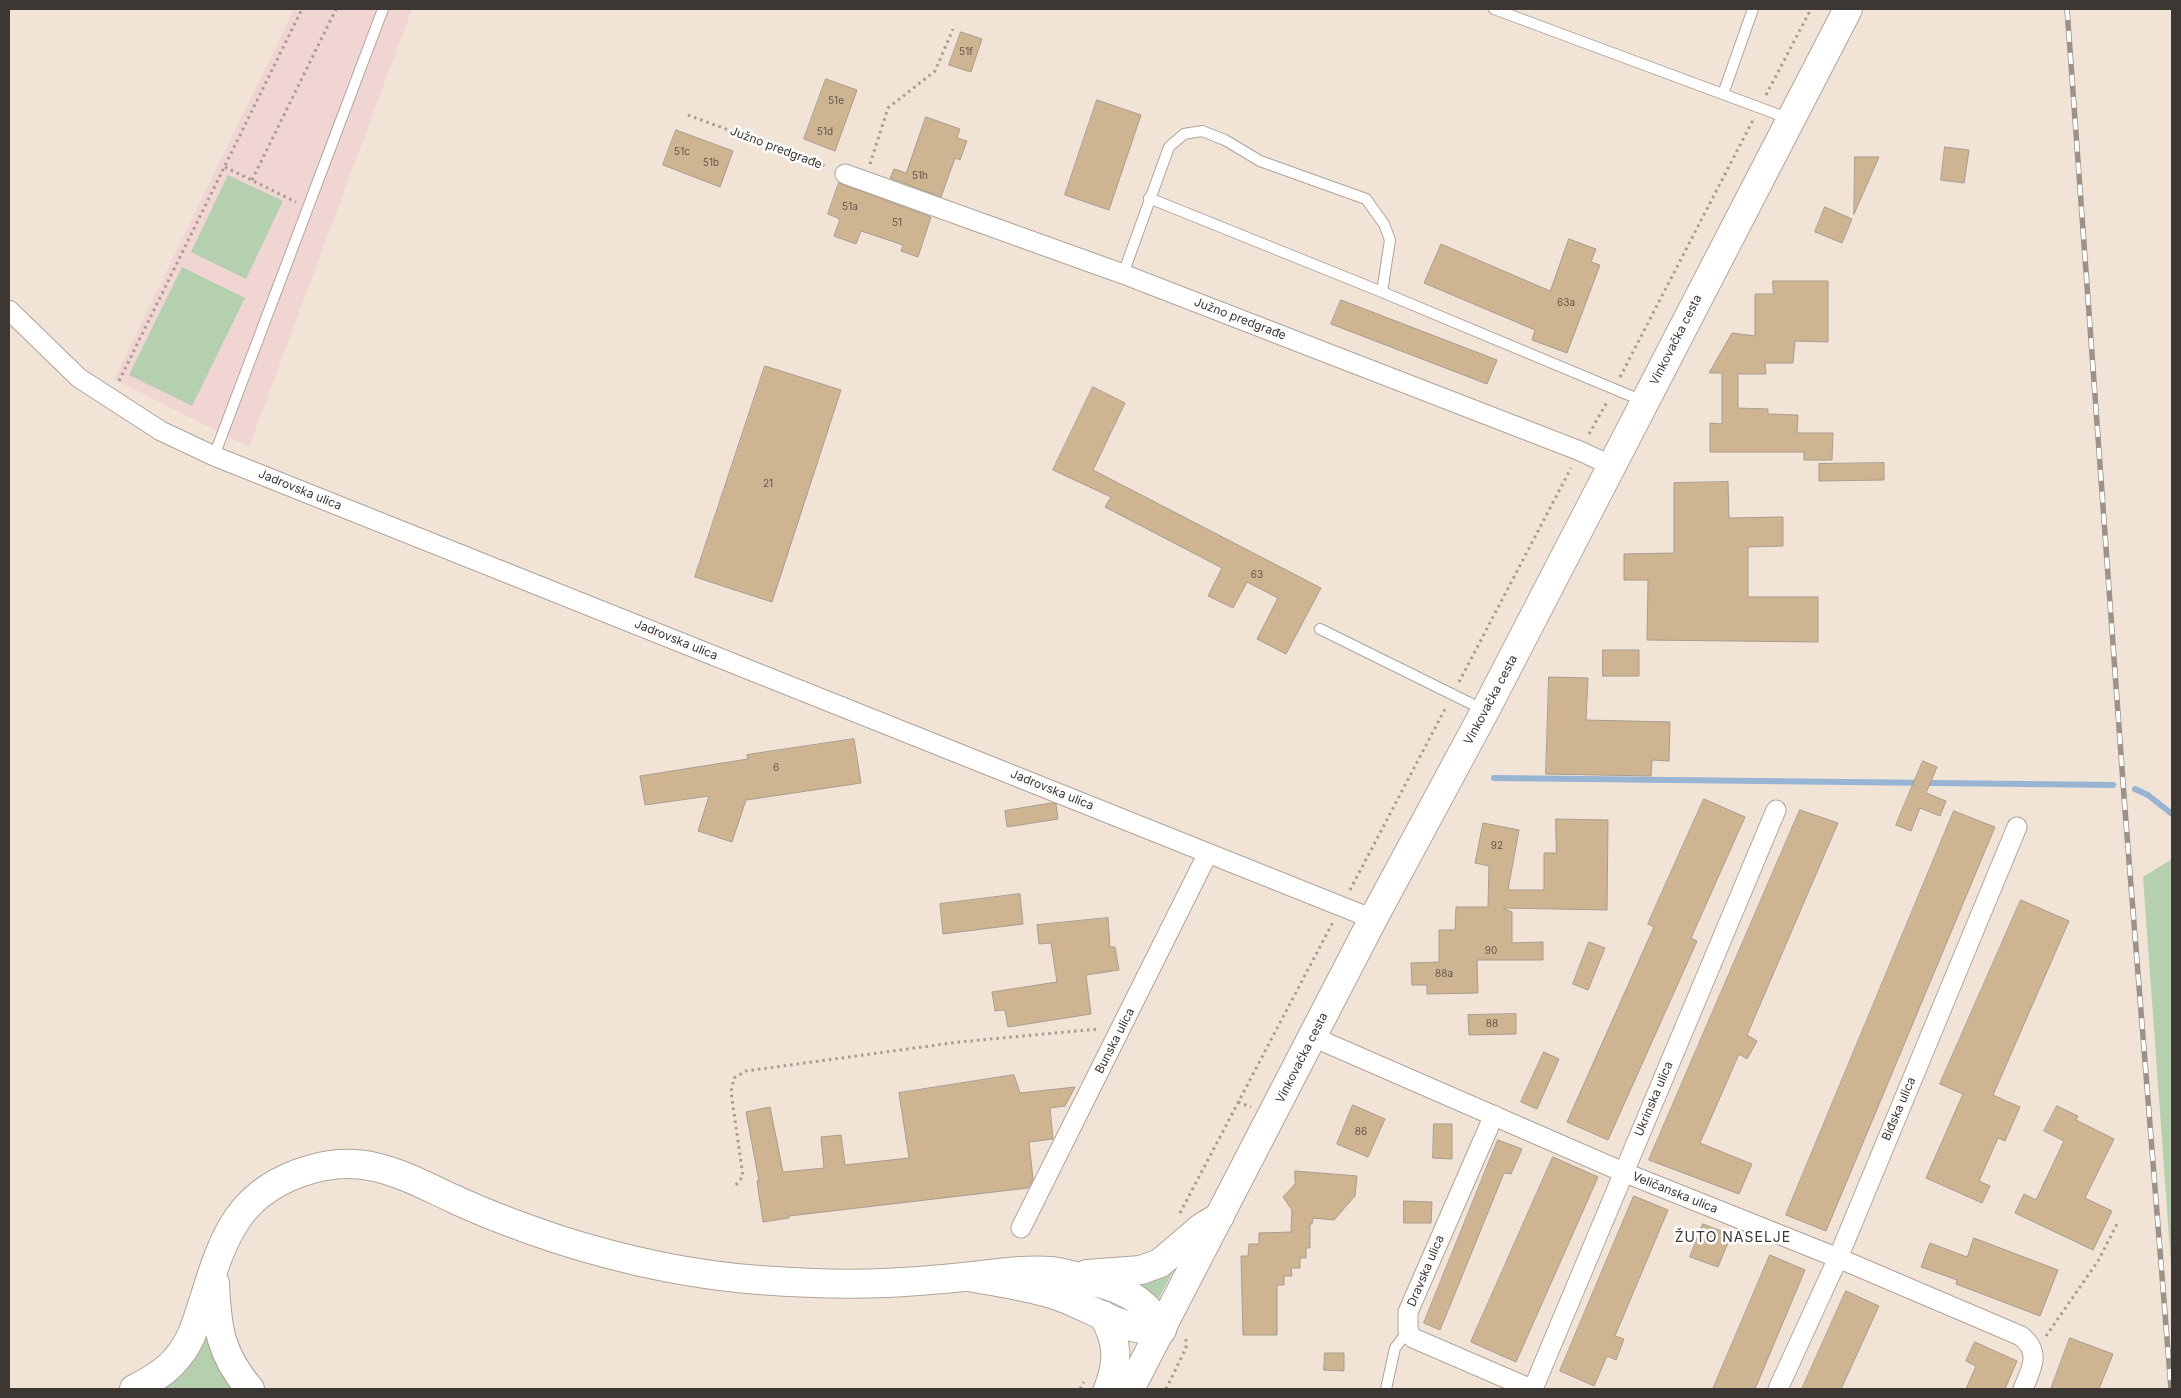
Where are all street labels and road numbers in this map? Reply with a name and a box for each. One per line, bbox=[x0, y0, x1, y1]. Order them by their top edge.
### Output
street label: Južno predgrađe bbox=[728, 124, 824, 172]
street label: Vinkovačka cesta bbox=[1647, 292, 1705, 388]
street label: Južno predgrađe bbox=[1192, 295, 1288, 343]
street label: Jadrovska ulica bbox=[256, 467, 344, 513]
street label: Jadrovska ulica bbox=[632, 617, 720, 663]
street label: Vinkovačka cesta bbox=[1461, 653, 1521, 747]
street label: Jadrovska ulica bbox=[1008, 767, 1096, 813]
street label: Bunska ulica bbox=[1092, 1006, 1138, 1076]
street label: Vinkovačka cesta bbox=[1273, 1010, 1331, 1106]
street label: Ukrinska ulica bbox=[1632, 1059, 1676, 1139]
street label: Biđska ulica bbox=[1879, 1075, 1919, 1143]
street label: Veličanska ulica bbox=[1630, 1169, 1720, 1217]
street label: Dravska ulica bbox=[1404, 1233, 1448, 1309]

